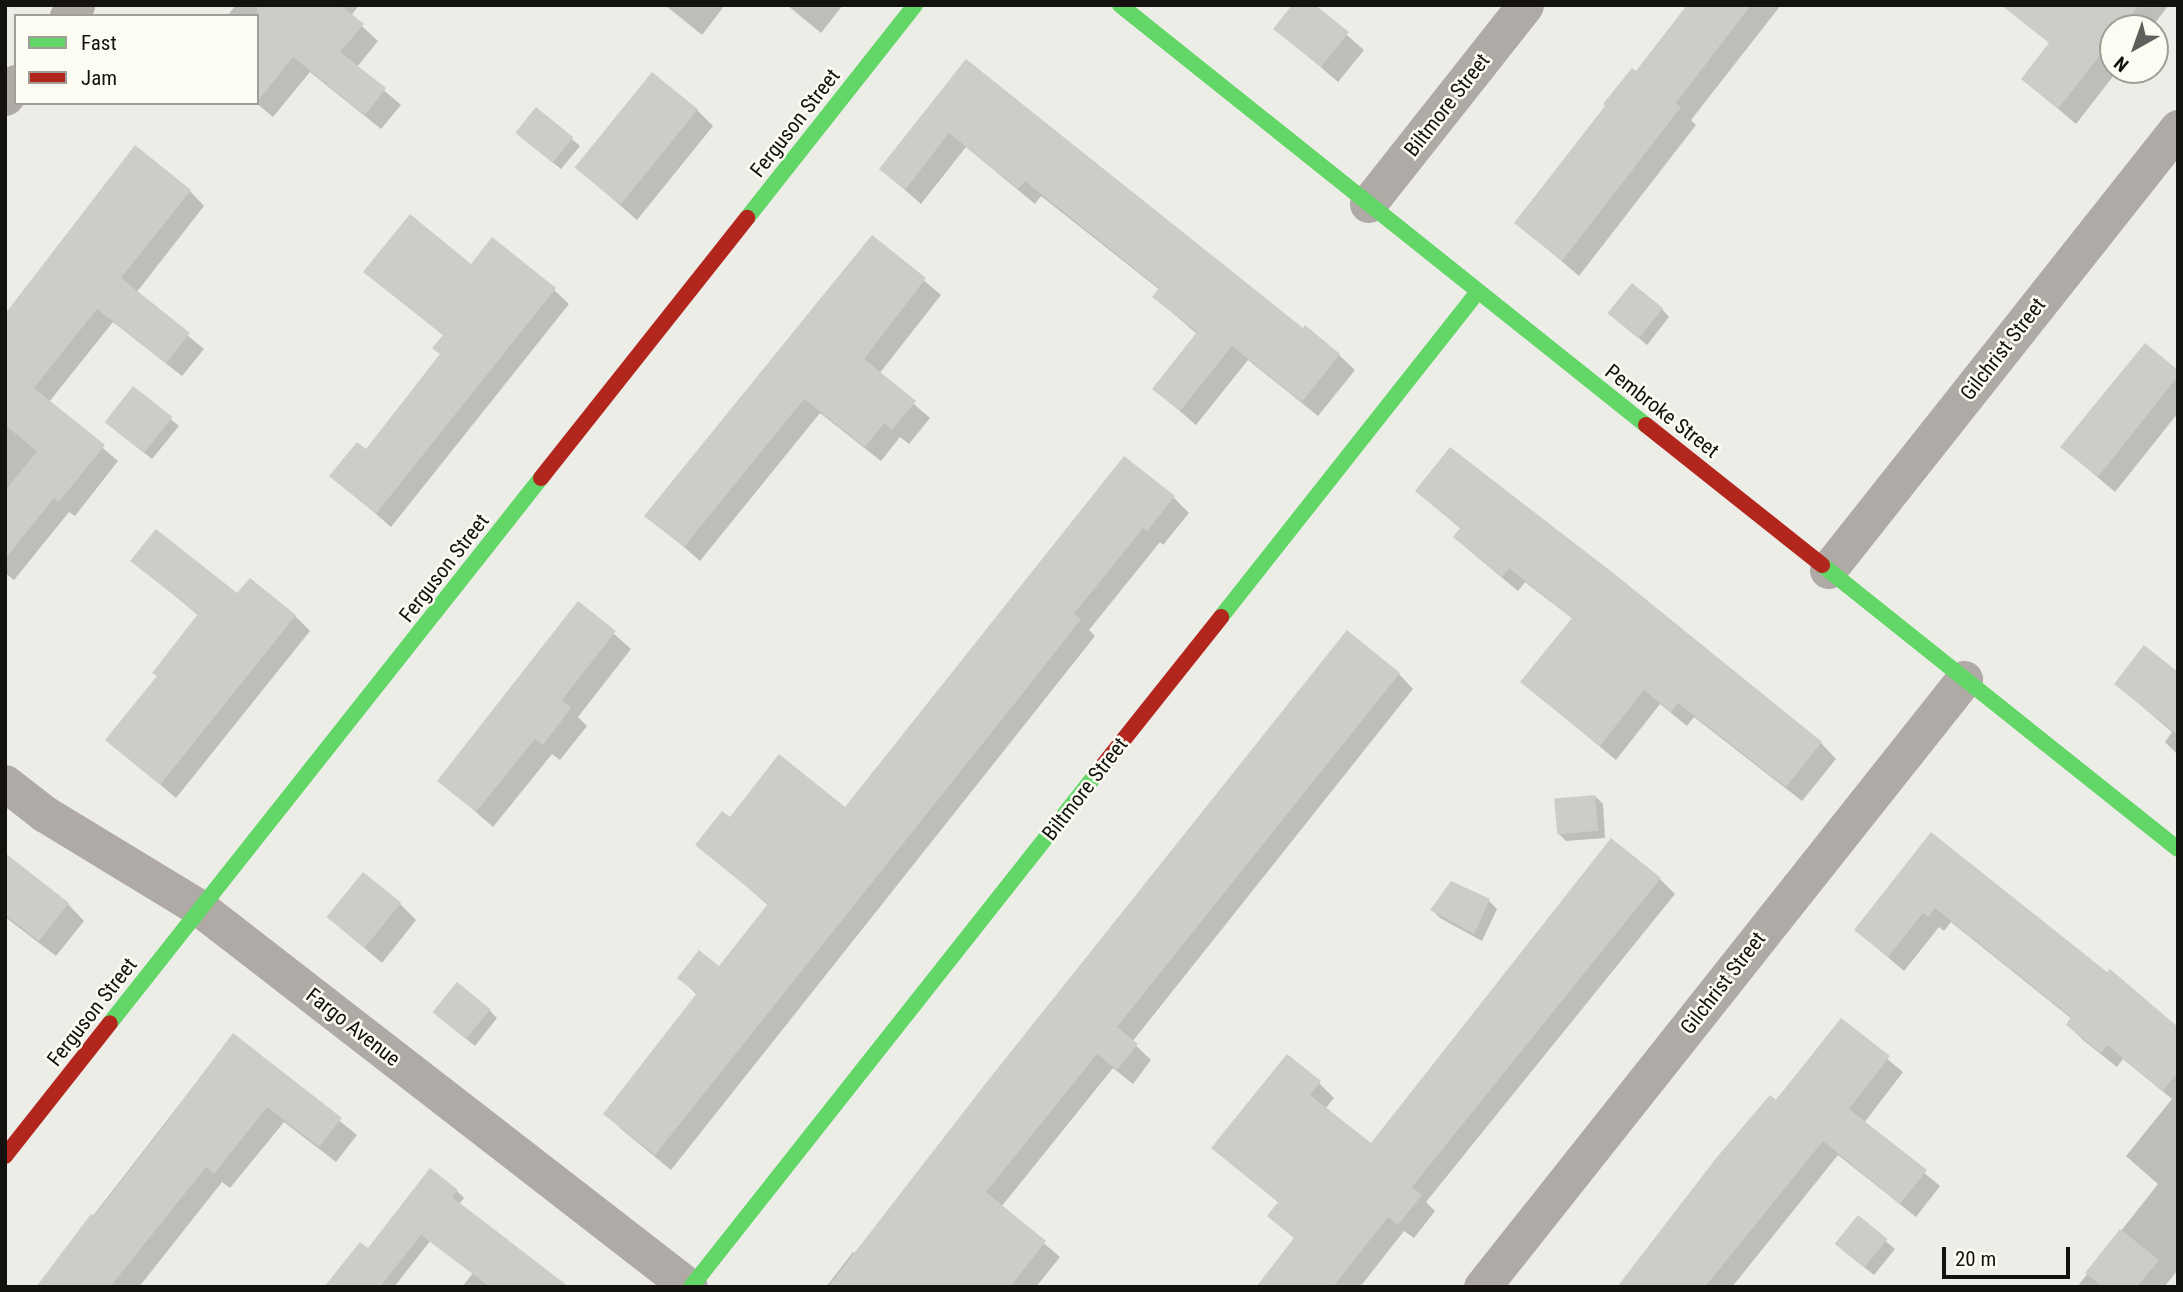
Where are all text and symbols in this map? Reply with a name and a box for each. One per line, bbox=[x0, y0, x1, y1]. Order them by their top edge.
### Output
legend bbox=[14, 14, 259, 105]
north arrow bbox=[2099, 14, 2169, 84]
text: Fast bbox=[81, 31, 117, 55]
street label: Biltmore Street bbox=[1399, 48, 1495, 162]
text: N bbox=[2110, 51, 2133, 76]
street label: Ferguson Street bbox=[745, 64, 845, 182]
text: Jam bbox=[81, 66, 117, 90]
street label: Gilchrist Street bbox=[1955, 293, 2051, 405]
street label: Pembroke Street bbox=[1600, 359, 1724, 463]
street label: Ferguson Street bbox=[394, 509, 494, 627]
street label: Biltmore Street bbox=[1037, 732, 1133, 846]
street label: Gilchrist Street bbox=[1675, 927, 1771, 1039]
street label: Ferguson Street bbox=[42, 953, 142, 1071]
street label: Fargo Avenue bbox=[301, 983, 405, 1071]
scale bar bbox=[1945, 1232, 2073, 1276]
text: 20 m bbox=[1955, 1247, 1996, 1271]

